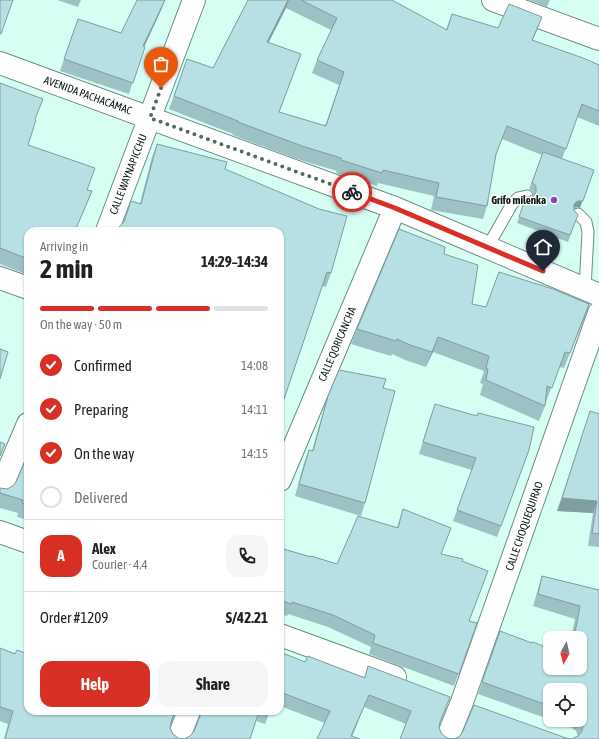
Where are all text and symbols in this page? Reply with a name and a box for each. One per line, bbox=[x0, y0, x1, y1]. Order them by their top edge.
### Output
pin bbox=[144, 47, 178, 88]
icon: bag bbox=[150, 53, 172, 75]
street label: AVENIDA PACHACÁMAC bbox=[42, 74, 134, 117]
street label: CALLE WAYNAPICCHU bbox=[107, 132, 149, 216]
courier bbox=[332, 172, 372, 212]
icon: bike bbox=[341, 181, 363, 203]
place label: Grifo milenka bbox=[491, 194, 546, 206]
marker: Grifo milenka bbox=[549, 195, 559, 205]
pin bbox=[526, 230, 560, 271]
icon: home bbox=[532, 236, 554, 258]
text: Arriving in bbox=[40, 239, 88, 254]
text: 14:29–14:34 bbox=[201, 253, 268, 270]
text: 2 min bbox=[40, 254, 93, 284]
street label: CALLE QORICANCHA bbox=[316, 304, 358, 383]
text: On the way · 50 m bbox=[40, 317, 122, 332]
icon: check bbox=[40, 354, 62, 376]
text: Confirmed bbox=[74, 357, 132, 374]
text: 14:08 bbox=[241, 358, 268, 373]
icon: check bbox=[40, 398, 62, 420]
text: Preparing bbox=[74, 401, 128, 418]
text: 14:11 bbox=[241, 402, 268, 417]
icon: check bbox=[40, 442, 62, 464]
text: On the way bbox=[74, 445, 135, 462]
text: 14:15 bbox=[241, 446, 268, 461]
street label: CALLE CHOQUEQUIRAO bbox=[503, 480, 545, 572]
text: Delivered bbox=[74, 489, 128, 506]
button: phone bbox=[226, 535, 268, 577]
text: Alex bbox=[92, 540, 116, 557]
text: A bbox=[57, 547, 65, 564]
text: Courier · 4.4 bbox=[92, 557, 148, 572]
text: Order #1209 bbox=[40, 609, 108, 626]
text: S/42.21 bbox=[226, 609, 268, 626]
north arrow bbox=[543, 631, 587, 675]
map controls bbox=[543, 631, 587, 727]
button: Help bbox=[40, 661, 150, 707]
button: Share bbox=[158, 661, 268, 707]
button: locate bbox=[543, 683, 587, 727]

